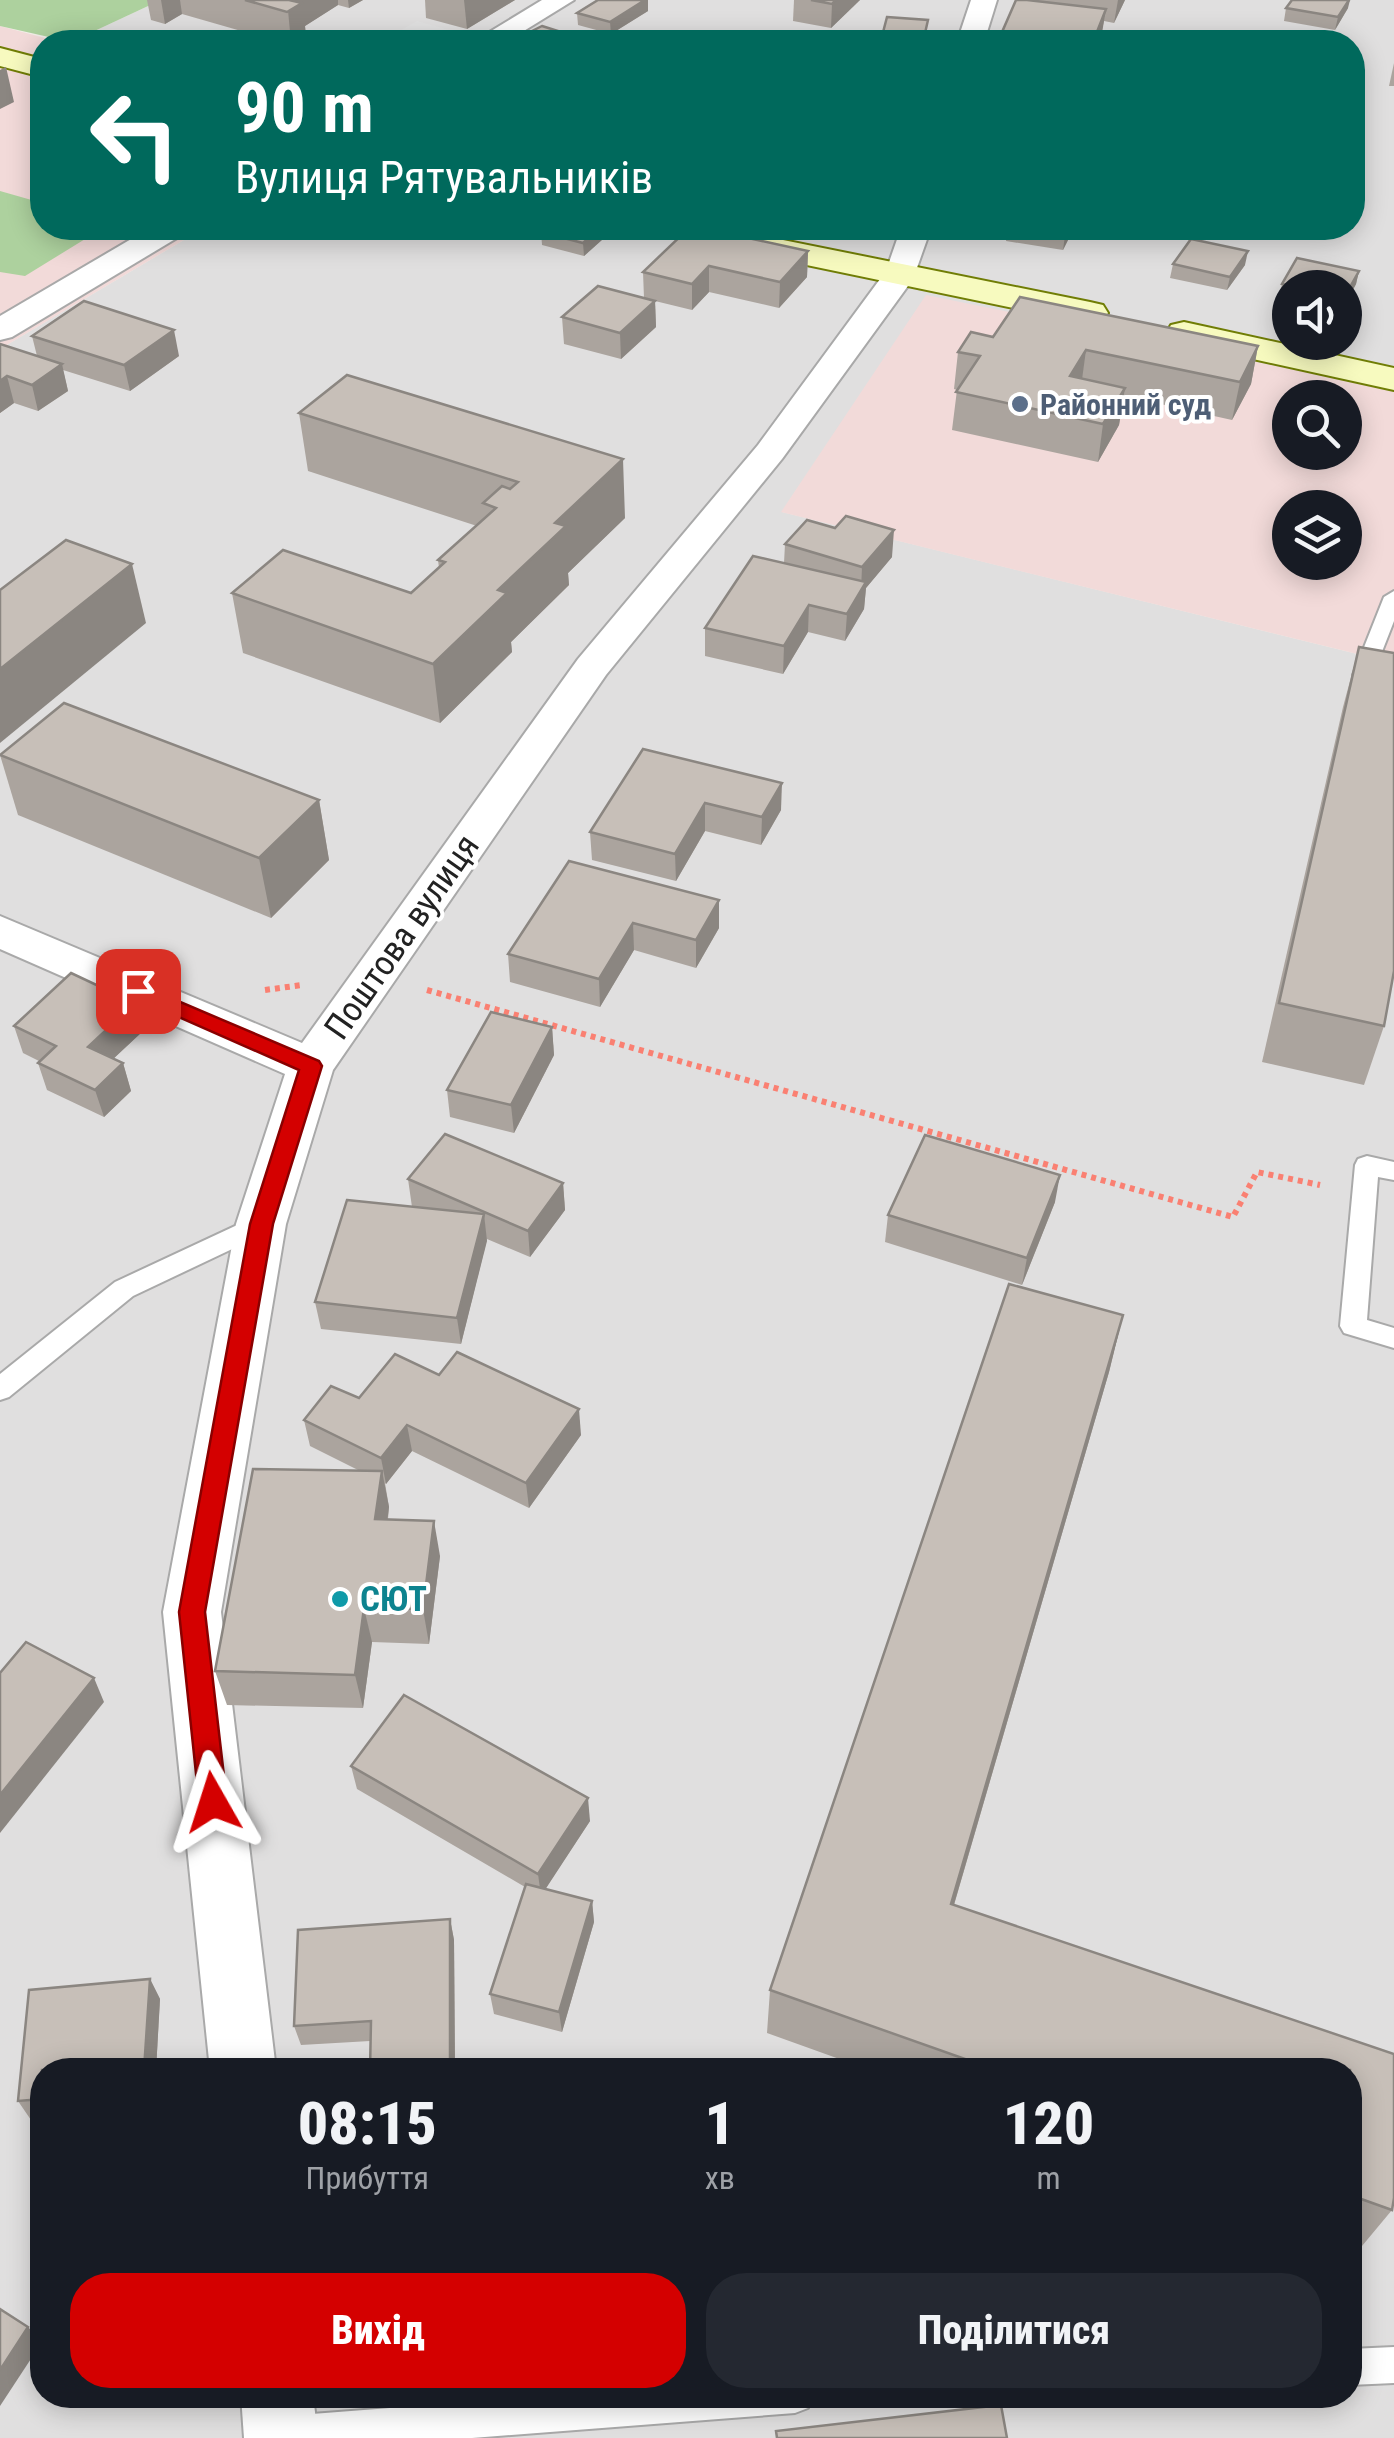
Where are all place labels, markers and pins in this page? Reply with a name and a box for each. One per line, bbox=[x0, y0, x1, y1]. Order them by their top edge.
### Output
place label: Районний суд bbox=[1040, 387, 1211, 422]
marker: Районний суд bbox=[1009, 393, 1031, 415]
pin bbox=[96, 949, 181, 1034]
place label: СЮТ bbox=[360, 1579, 427, 1620]
marker: СЮТ bbox=[329, 1588, 351, 1610]

